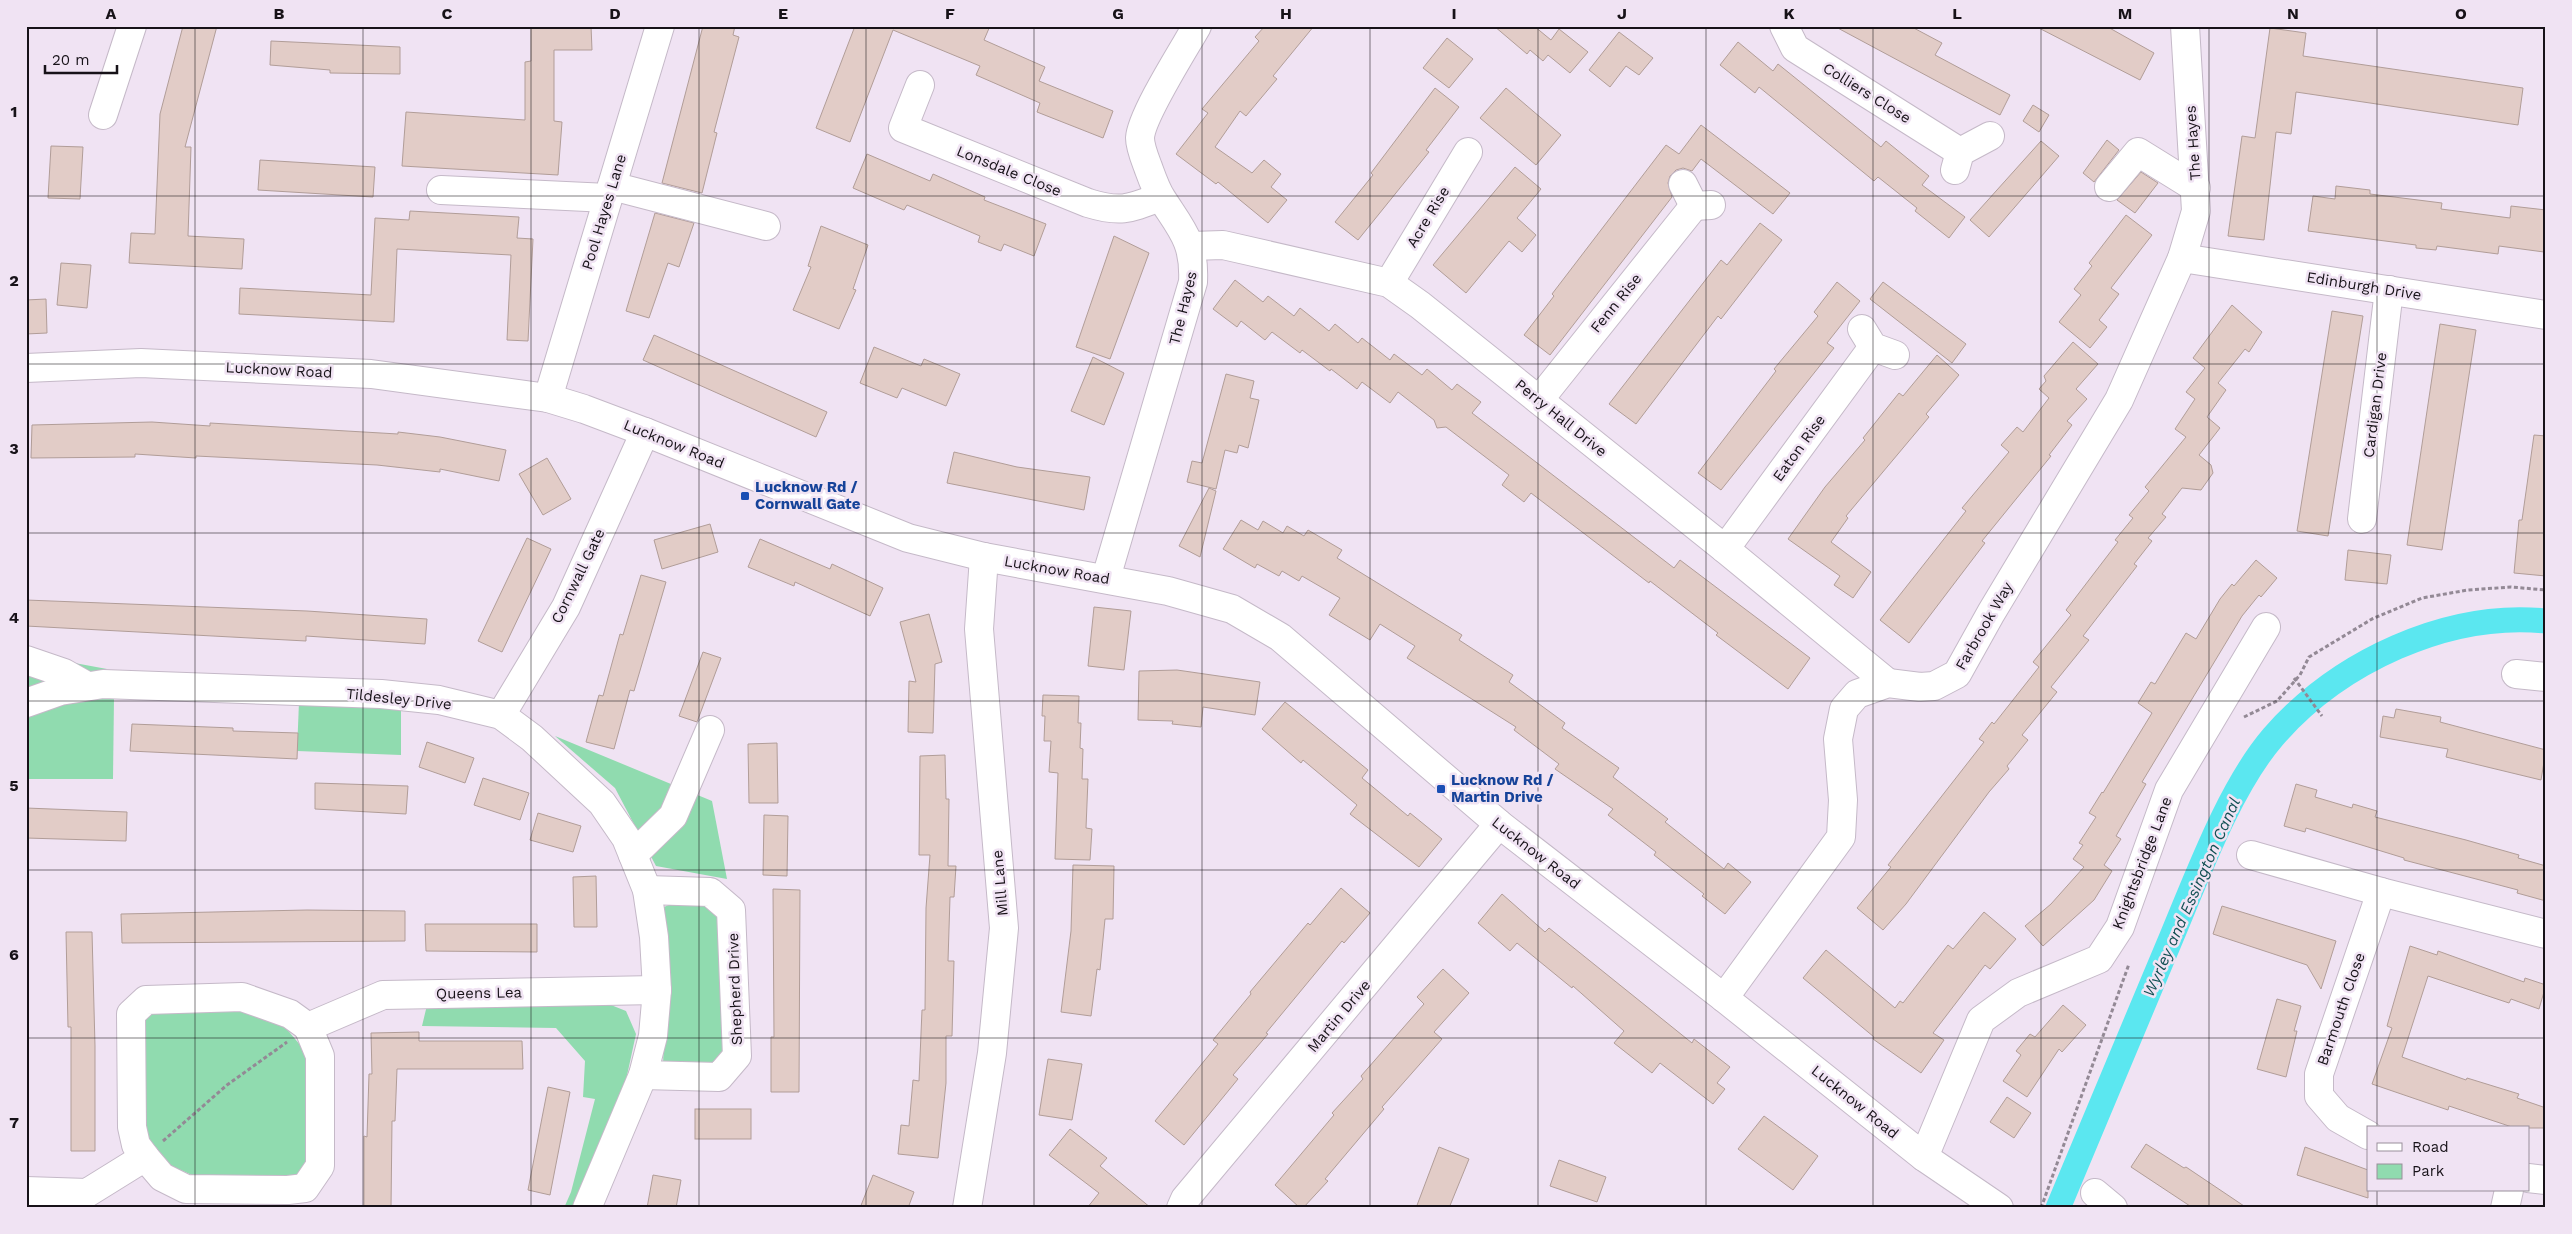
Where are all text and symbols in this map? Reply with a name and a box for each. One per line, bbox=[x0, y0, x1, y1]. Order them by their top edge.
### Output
text: A bbox=[106, 4, 117, 23]
text: B bbox=[274, 4, 285, 23]
text: C bbox=[442, 4, 453, 23]
text: D bbox=[609, 4, 621, 23]
text: E bbox=[778, 4, 788, 23]
text: F bbox=[945, 4, 955, 23]
text: G bbox=[1112, 4, 1124, 23]
text: H bbox=[1280, 4, 1292, 23]
text: I bbox=[1451, 4, 1457, 23]
text: J bbox=[1617, 4, 1627, 23]
text: K bbox=[1783, 4, 1795, 23]
text: L bbox=[1952, 4, 1962, 23]
text: M bbox=[2118, 4, 2132, 23]
text: N bbox=[2287, 4, 2299, 23]
text: O bbox=[2455, 4, 2467, 23]
scale bar bbox=[45, 42, 118, 74]
text: 20 m bbox=[52, 51, 90, 69]
street label: Colliers Close bbox=[1820, 59, 1914, 127]
text: 1 bbox=[11, 102, 17, 121]
street label: The Hayes bbox=[2181, 105, 2205, 181]
street label: Lonsdale Close bbox=[954, 142, 1064, 200]
street label: Pool Hayes Lane bbox=[578, 152, 630, 272]
street label: Acre Rise bbox=[1403, 183, 1453, 251]
street label: Edinburgh Drive bbox=[2305, 268, 2423, 304]
street label: The Hayes bbox=[1165, 269, 1201, 347]
street label: Fenn Rise bbox=[1587, 270, 1645, 336]
text: 2 bbox=[9, 271, 19, 290]
street label: Cardigan Drive bbox=[2360, 351, 2390, 459]
street label: Lucknow Road bbox=[225, 358, 333, 382]
street label: Perry Hall Drive bbox=[1511, 375, 1611, 461]
street label: Eaton Rise bbox=[1769, 411, 1829, 485]
street label: Lucknow Road bbox=[621, 416, 727, 472]
text: 3 bbox=[9, 439, 19, 458]
place label: Lucknow Rd / Cornwall Gate bbox=[755, 478, 861, 513]
marker: Lucknow Rd / Cornwall Gate bbox=[739, 490, 751, 502]
street label: Cornwall Gate bbox=[547, 526, 609, 626]
street label: Lucknow Road bbox=[1003, 552, 1111, 588]
street label: Farbrook Way bbox=[1951, 578, 2017, 673]
text: 4 bbox=[9, 608, 19, 627]
street label: Tildesley Drive bbox=[345, 685, 453, 713]
place label: Lucknow Rd / Martin Drive bbox=[1451, 771, 1554, 806]
text: 5 bbox=[9, 776, 19, 795]
marker: Lucknow Rd / Martin Drive bbox=[1435, 783, 1447, 795]
street label: Knightsbridge Lane bbox=[2108, 794, 2176, 932]
water label: Wyrley and Essington Canal bbox=[2139, 795, 2244, 1000]
street label: Lucknow Road bbox=[1488, 813, 1584, 893]
street label: Mill Lane bbox=[988, 849, 1012, 917]
street label: Shepherd Drive bbox=[724, 932, 746, 1046]
text: 6 bbox=[9, 945, 19, 964]
street label: Barmouth Close bbox=[2313, 950, 2369, 1068]
street label: Martin Drive bbox=[1304, 976, 1374, 1056]
street label: Queens Lea bbox=[436, 983, 523, 1003]
street label: Lucknow Road bbox=[1808, 1061, 1902, 1143]
text: 7 bbox=[9, 1113, 19, 1132]
legend bbox=[2367, 1126, 2530, 1192]
text: Road bbox=[2412, 1138, 2449, 1156]
text: Park bbox=[2412, 1162, 2445, 1180]

